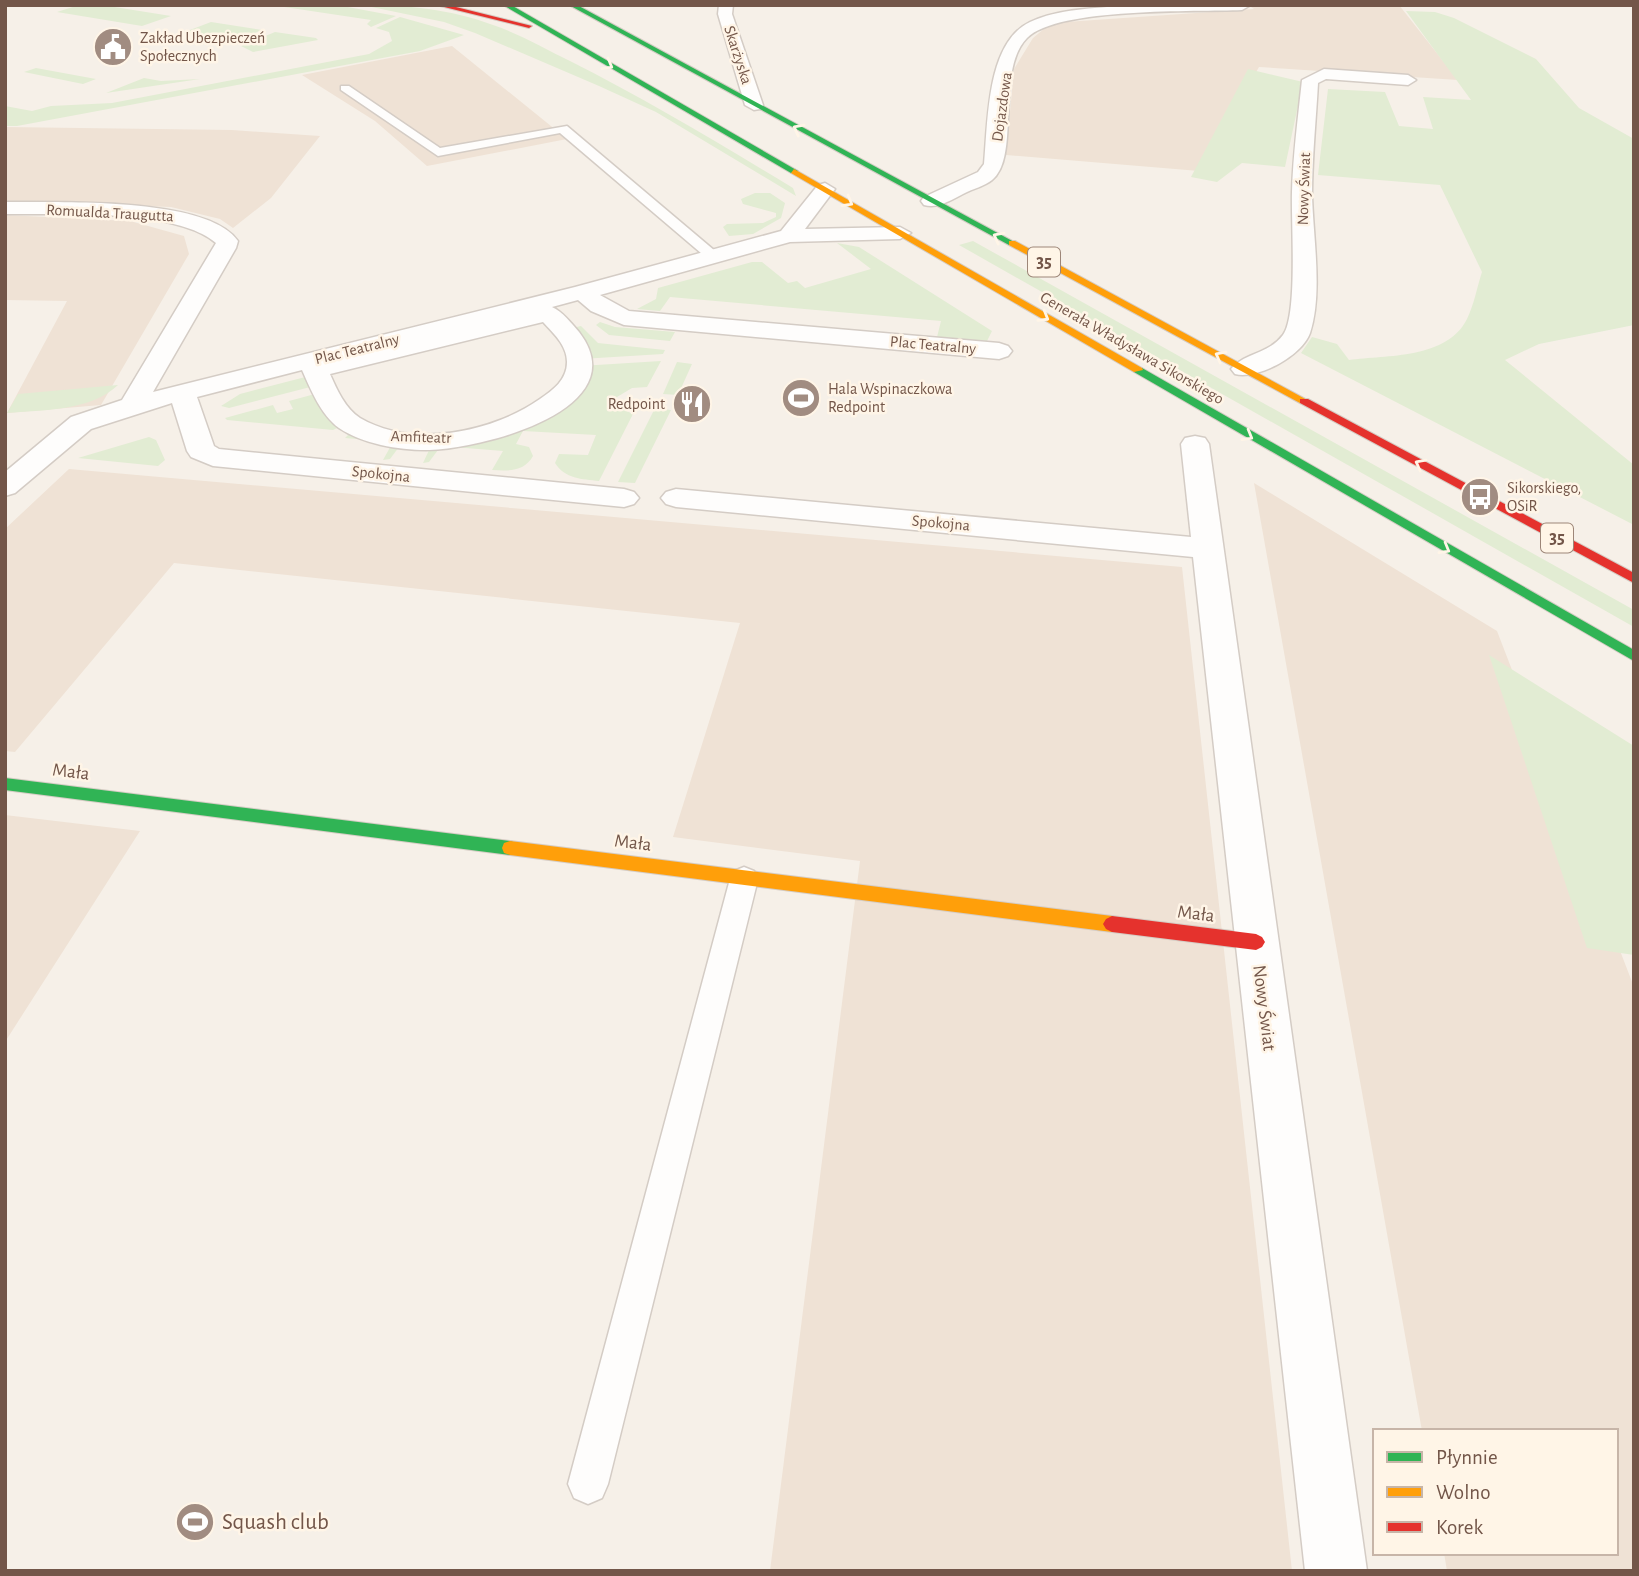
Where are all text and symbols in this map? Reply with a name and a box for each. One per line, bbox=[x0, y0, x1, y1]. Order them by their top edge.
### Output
street label: Skarżyska bbox=[720, 24, 755, 87]
public building icon: Zakład Ubezpieczeń Społecznych bbox=[92, 26, 134, 68]
place label: Zakład Ubezpieczeń Społecznych bbox=[140, 30, 265, 65]
one-way arrow bbox=[600, 57, 613, 70]
street label: Dojazdowa bbox=[989, 71, 1016, 143]
one-way arrow bbox=[793, 124, 805, 137]
street label: Nowy Świat bbox=[1292, 152, 1314, 226]
one-way arrow bbox=[841, 194, 853, 207]
street label: Romualda Traugutta bbox=[46, 202, 174, 224]
one-way arrow bbox=[993, 232, 1005, 245]
road number: 35 bbox=[1028, 248, 1060, 276]
street label: Generała Władysława Sikorskiego bbox=[1037, 289, 1227, 408]
one-way arrow bbox=[1037, 309, 1050, 322]
street label: Plac Teatralny bbox=[313, 331, 401, 368]
street label: Plac Teatralny bbox=[889, 333, 977, 358]
one-way arrow bbox=[1215, 351, 1227, 365]
sports icon: Hala Wspinaczkowa Redpoint bbox=[780, 377, 822, 419]
place label: Hala Wspinaczkowa Redpoint bbox=[828, 381, 952, 415]
restaurant icon: Redpoint bbox=[671, 383, 713, 425]
place label: Redpoint bbox=[608, 396, 665, 412]
street label: Amfiteatr bbox=[390, 428, 452, 446]
one-way arrow bbox=[1240, 428, 1253, 441]
one-way arrow bbox=[1415, 459, 1428, 472]
street label: Spokojna bbox=[351, 463, 411, 486]
bus stop icon: Sikorskiego, OSiR bbox=[1459, 476, 1501, 518]
place label: Sikorskiego, OSiR bbox=[1507, 480, 1581, 514]
street label: Spokojna bbox=[911, 512, 971, 535]
road number: 35 bbox=[1541, 524, 1573, 552]
one-way arrow bbox=[1438, 541, 1451, 554]
street label: Mała bbox=[51, 760, 91, 784]
street label: Mała bbox=[613, 831, 653, 855]
street label: Mała bbox=[1176, 902, 1216, 926]
street label: Nowy Świat bbox=[1249, 964, 1281, 1052]
legend bbox=[1373, 1429, 1618, 1555]
text: Płynnie bbox=[1436, 1447, 1498, 1468]
text: Wolno bbox=[1436, 1482, 1490, 1503]
sports icon: Squash club bbox=[174, 1501, 216, 1543]
place label: Squash club bbox=[222, 1511, 329, 1534]
text: Korek bbox=[1436, 1517, 1484, 1538]

